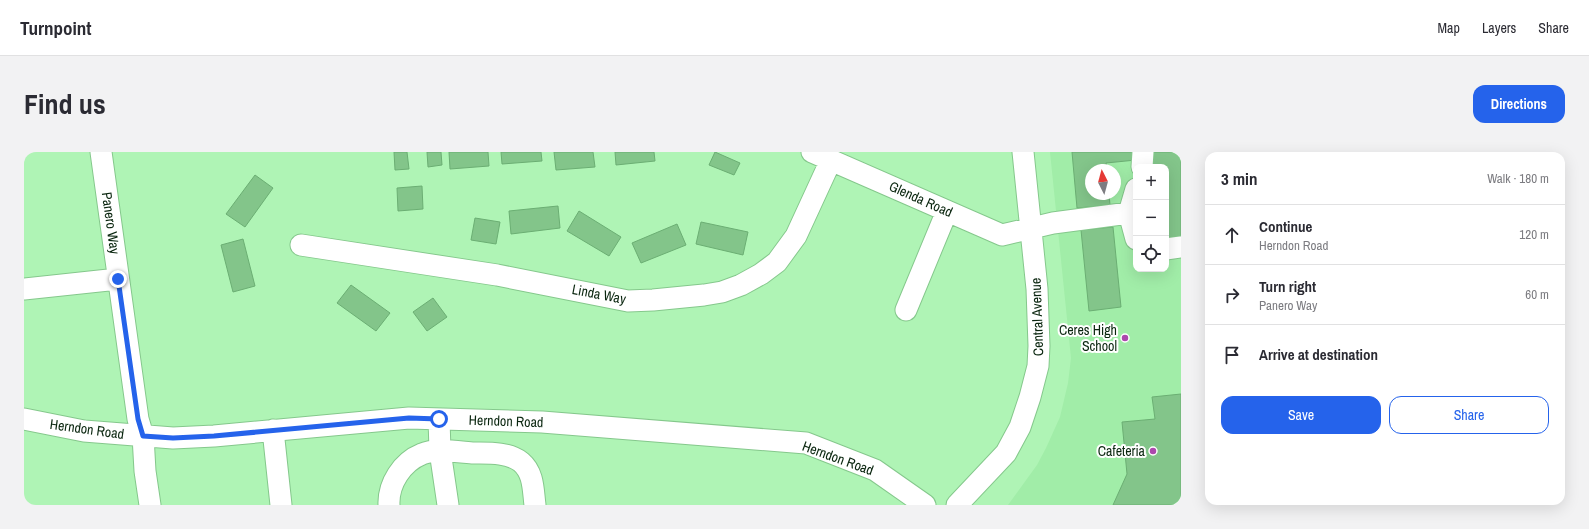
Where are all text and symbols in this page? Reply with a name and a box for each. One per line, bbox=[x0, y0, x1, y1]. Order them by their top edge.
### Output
text: Turnpoint bbox=[20, 15, 92, 41]
text: Map bbox=[1438, 19, 1460, 37]
text: Layers bbox=[1482, 19, 1516, 37]
text: Share bbox=[1538, 19, 1569, 37]
text: Find us bbox=[24, 85, 106, 123]
button: Directions bbox=[1473, 85, 1565, 123]
north arrow bbox=[1085, 164, 1121, 200]
map controls bbox=[1133, 164, 1169, 272]
button: + bbox=[1133, 164, 1169, 200]
text: 3 min bbox=[1221, 167, 1257, 190]
text: Walk · 180 m bbox=[1487, 170, 1549, 187]
street label: Glenda Road bbox=[886, 177, 956, 221]
street label: Panero Way bbox=[98, 191, 124, 256]
button: − bbox=[1133, 200, 1169, 236]
text: Continue bbox=[1259, 216, 1312, 237]
icon: ahead bbox=[1221, 224, 1243, 246]
text: 120 m bbox=[1519, 226, 1549, 243]
button: locate bbox=[1133, 236, 1169, 272]
text: Herndon Road bbox=[1259, 237, 1328, 254]
route end bbox=[109, 270, 127, 288]
text: Turn right bbox=[1259, 276, 1316, 297]
street label: Central Avenue bbox=[1027, 278, 1047, 356]
street label: Linda Way bbox=[571, 280, 628, 308]
icon: right bbox=[1221, 284, 1243, 306]
text: 60 m bbox=[1525, 286, 1549, 303]
text: Panero Way bbox=[1259, 297, 1317, 314]
place label: Ceres High School bbox=[1059, 321, 1117, 355]
marker: Ceres High School bbox=[1120, 333, 1130, 343]
icon: arrive bbox=[1221, 344, 1243, 366]
text: Arrive at destination bbox=[1259, 344, 1378, 365]
button: Save bbox=[1221, 396, 1381, 434]
button: Share bbox=[1389, 396, 1549, 434]
route start bbox=[430, 410, 448, 428]
street label: Herndon Road bbox=[468, 411, 544, 431]
street label: Herndon Road bbox=[49, 415, 125, 443]
street label: Herndon Road bbox=[800, 437, 876, 479]
place label: Cafeteria bbox=[1098, 442, 1146, 460]
marker: Cafeteria bbox=[1148, 446, 1158, 456]

